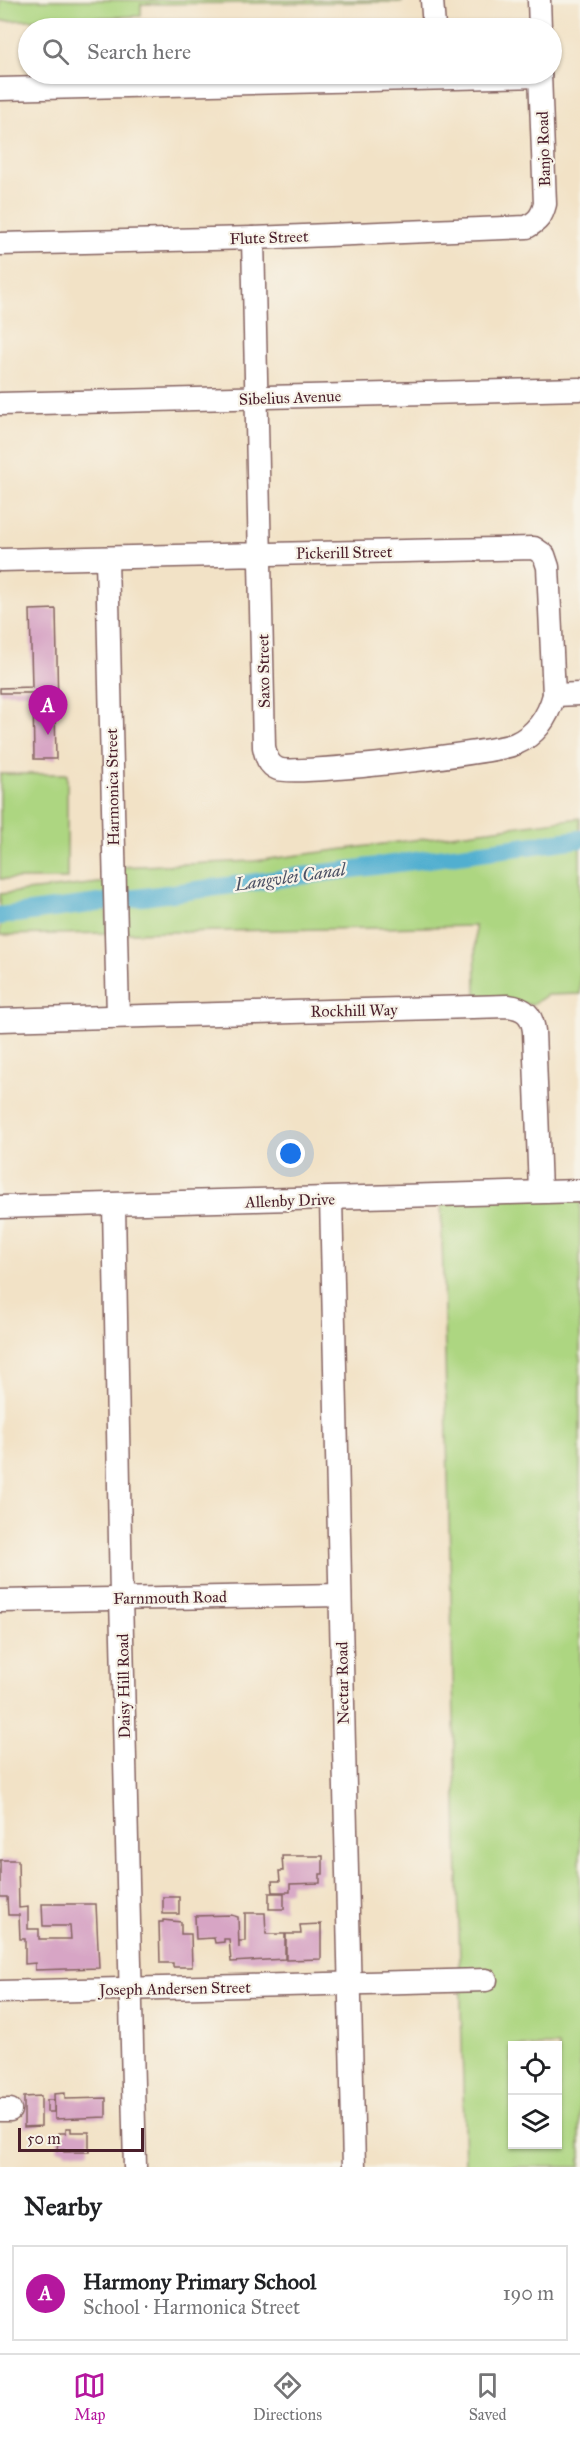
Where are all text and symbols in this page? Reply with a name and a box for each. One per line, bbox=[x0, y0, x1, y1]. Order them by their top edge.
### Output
search box bbox=[18, 18, 562, 84]
icon: search bbox=[39, 35, 72, 68]
text: Search here bbox=[87, 38, 191, 65]
street label: Banjo Road bbox=[533, 111, 554, 187]
street label: Flute Street bbox=[229, 227, 309, 248]
street label: Sibelius Avenue bbox=[238, 386, 342, 409]
street label: Pickerill Street bbox=[296, 542, 393, 563]
street label: Saxo Street bbox=[253, 633, 274, 708]
pin: A bbox=[28, 686, 68, 735]
street label: Harmonica Street bbox=[102, 728, 123, 846]
water label: Langvlei Canal bbox=[232, 858, 349, 896]
street label: Rockhill Way bbox=[310, 1000, 398, 1021]
your location bbox=[276, 1139, 305, 1168]
street label: Allenby Drive bbox=[244, 1189, 336, 1212]
street label: Farnmouth Road bbox=[113, 1587, 227, 1608]
street label: Daisy Hill Road bbox=[113, 1633, 134, 1739]
street label: Nectar Road bbox=[332, 1641, 353, 1724]
street label: Joseph Andersen Street bbox=[97, 1978, 251, 2000]
map controls bbox=[508, 2041, 562, 2149]
button: locate bbox=[508, 2041, 562, 2095]
button: layers bbox=[508, 2095, 562, 2149]
scale bar bbox=[18, 2125, 144, 2152]
text: 50 m bbox=[27, 2129, 61, 2148]
text: Nearby bbox=[24, 2190, 102, 2222]
text: Harmony Primary School bbox=[83, 2268, 316, 2295]
text: A bbox=[39, 2281, 52, 2305]
text: 190 m bbox=[503, 2281, 554, 2305]
text: School · Harmonica Street bbox=[83, 2295, 300, 2319]
tab: Map bbox=[73, 2369, 106, 2424]
tab: Directions bbox=[253, 2369, 322, 2424]
tab: Saved bbox=[469, 2369, 507, 2424]

